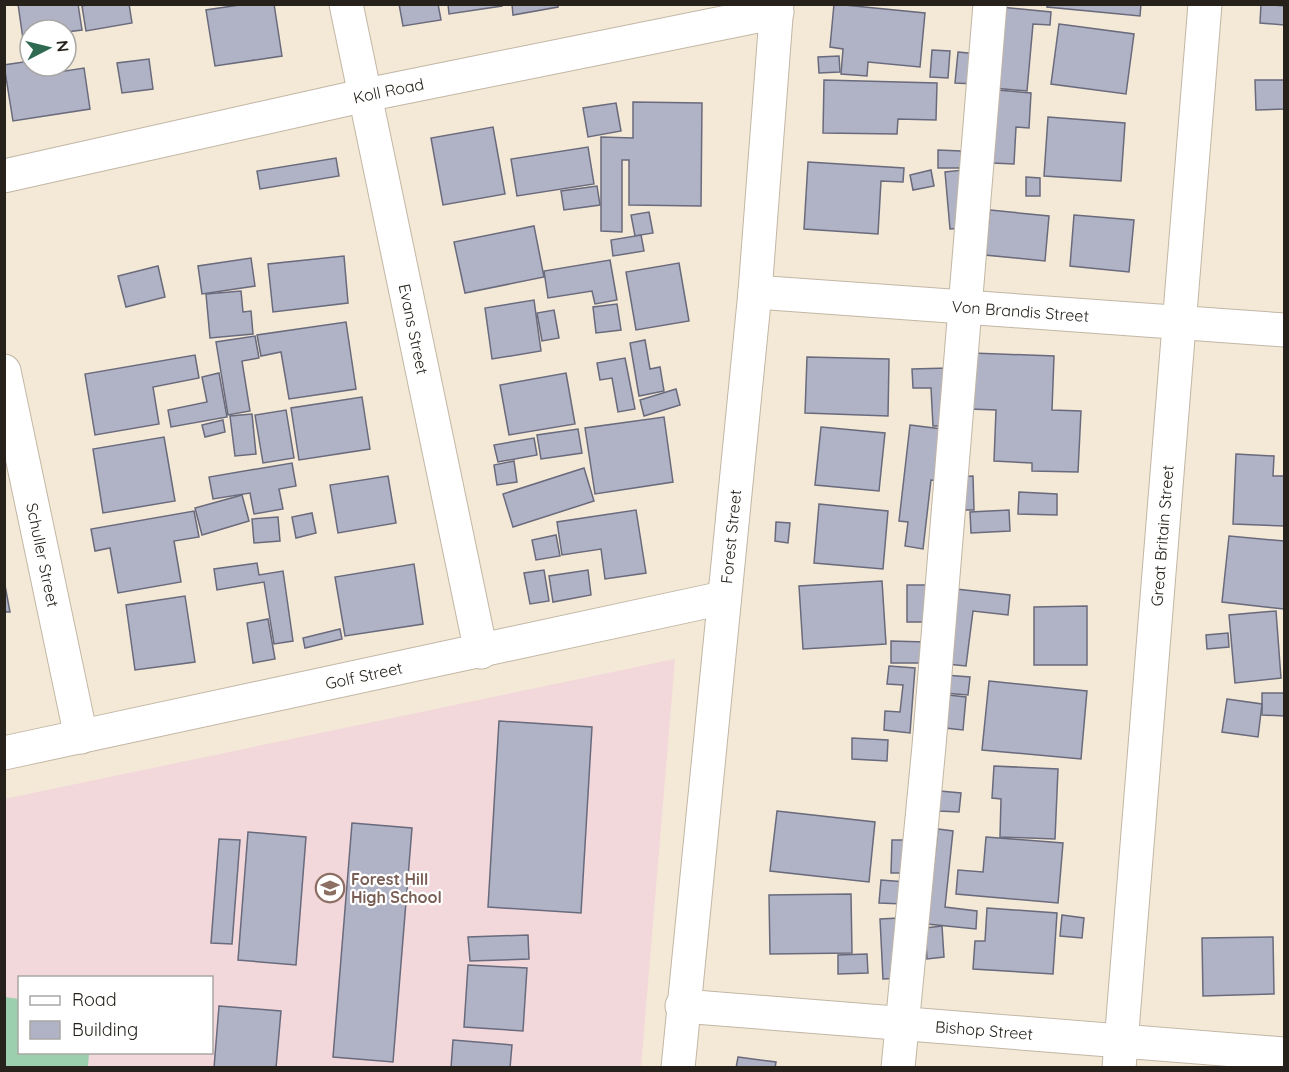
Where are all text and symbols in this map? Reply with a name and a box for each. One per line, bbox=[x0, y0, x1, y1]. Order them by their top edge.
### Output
north arrow bbox=[18, 18, 78, 78]
text: N bbox=[52, 39, 74, 53]
street label: Koll Road bbox=[351, 74, 426, 108]
street label: Evans Street bbox=[395, 282, 433, 376]
street label: Von Brandis Street bbox=[951, 296, 1090, 326]
street label: Great Britain Street bbox=[1146, 464, 1178, 607]
street label: Forest Street bbox=[716, 489, 745, 585]
street label: Schuller Street bbox=[22, 501, 63, 609]
street label: Golf Street bbox=[323, 657, 404, 693]
place label: Forest Hill High School bbox=[351, 869, 442, 907]
school or university icon: Forest Hill High School bbox=[314, 872, 346, 904]
legend bbox=[18, 976, 213, 1054]
text: Road bbox=[72, 988, 117, 1011]
street label: Bishop Street bbox=[934, 1016, 1034, 1044]
text: Building bbox=[72, 1018, 138, 1041]

